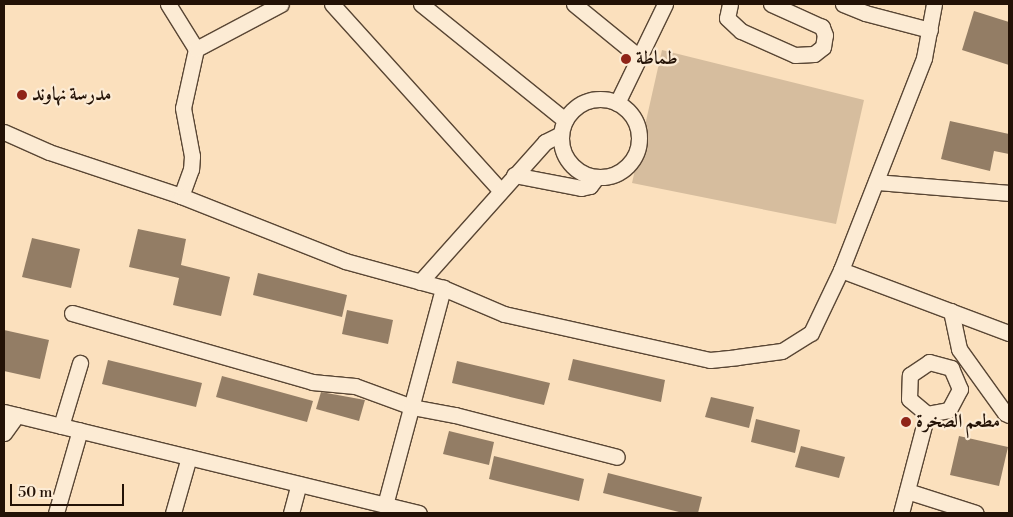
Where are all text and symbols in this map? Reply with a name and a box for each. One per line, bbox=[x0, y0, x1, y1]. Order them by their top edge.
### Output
place label: طماطة bbox=[636, 48, 678, 70]
marker: طماطة bbox=[620, 53, 632, 65]
place label: مدرسة نهاوند bbox=[32, 84, 111, 106]
marker: مدرسة نهاوند bbox=[16, 89, 28, 101]
place label: مطعم الصخرة bbox=[916, 411, 1000, 433]
marker: مطعم الصخرة bbox=[900, 416, 912, 428]
scale bar bbox=[12, 474, 126, 506]
text: 50 m bbox=[18, 483, 52, 502]

